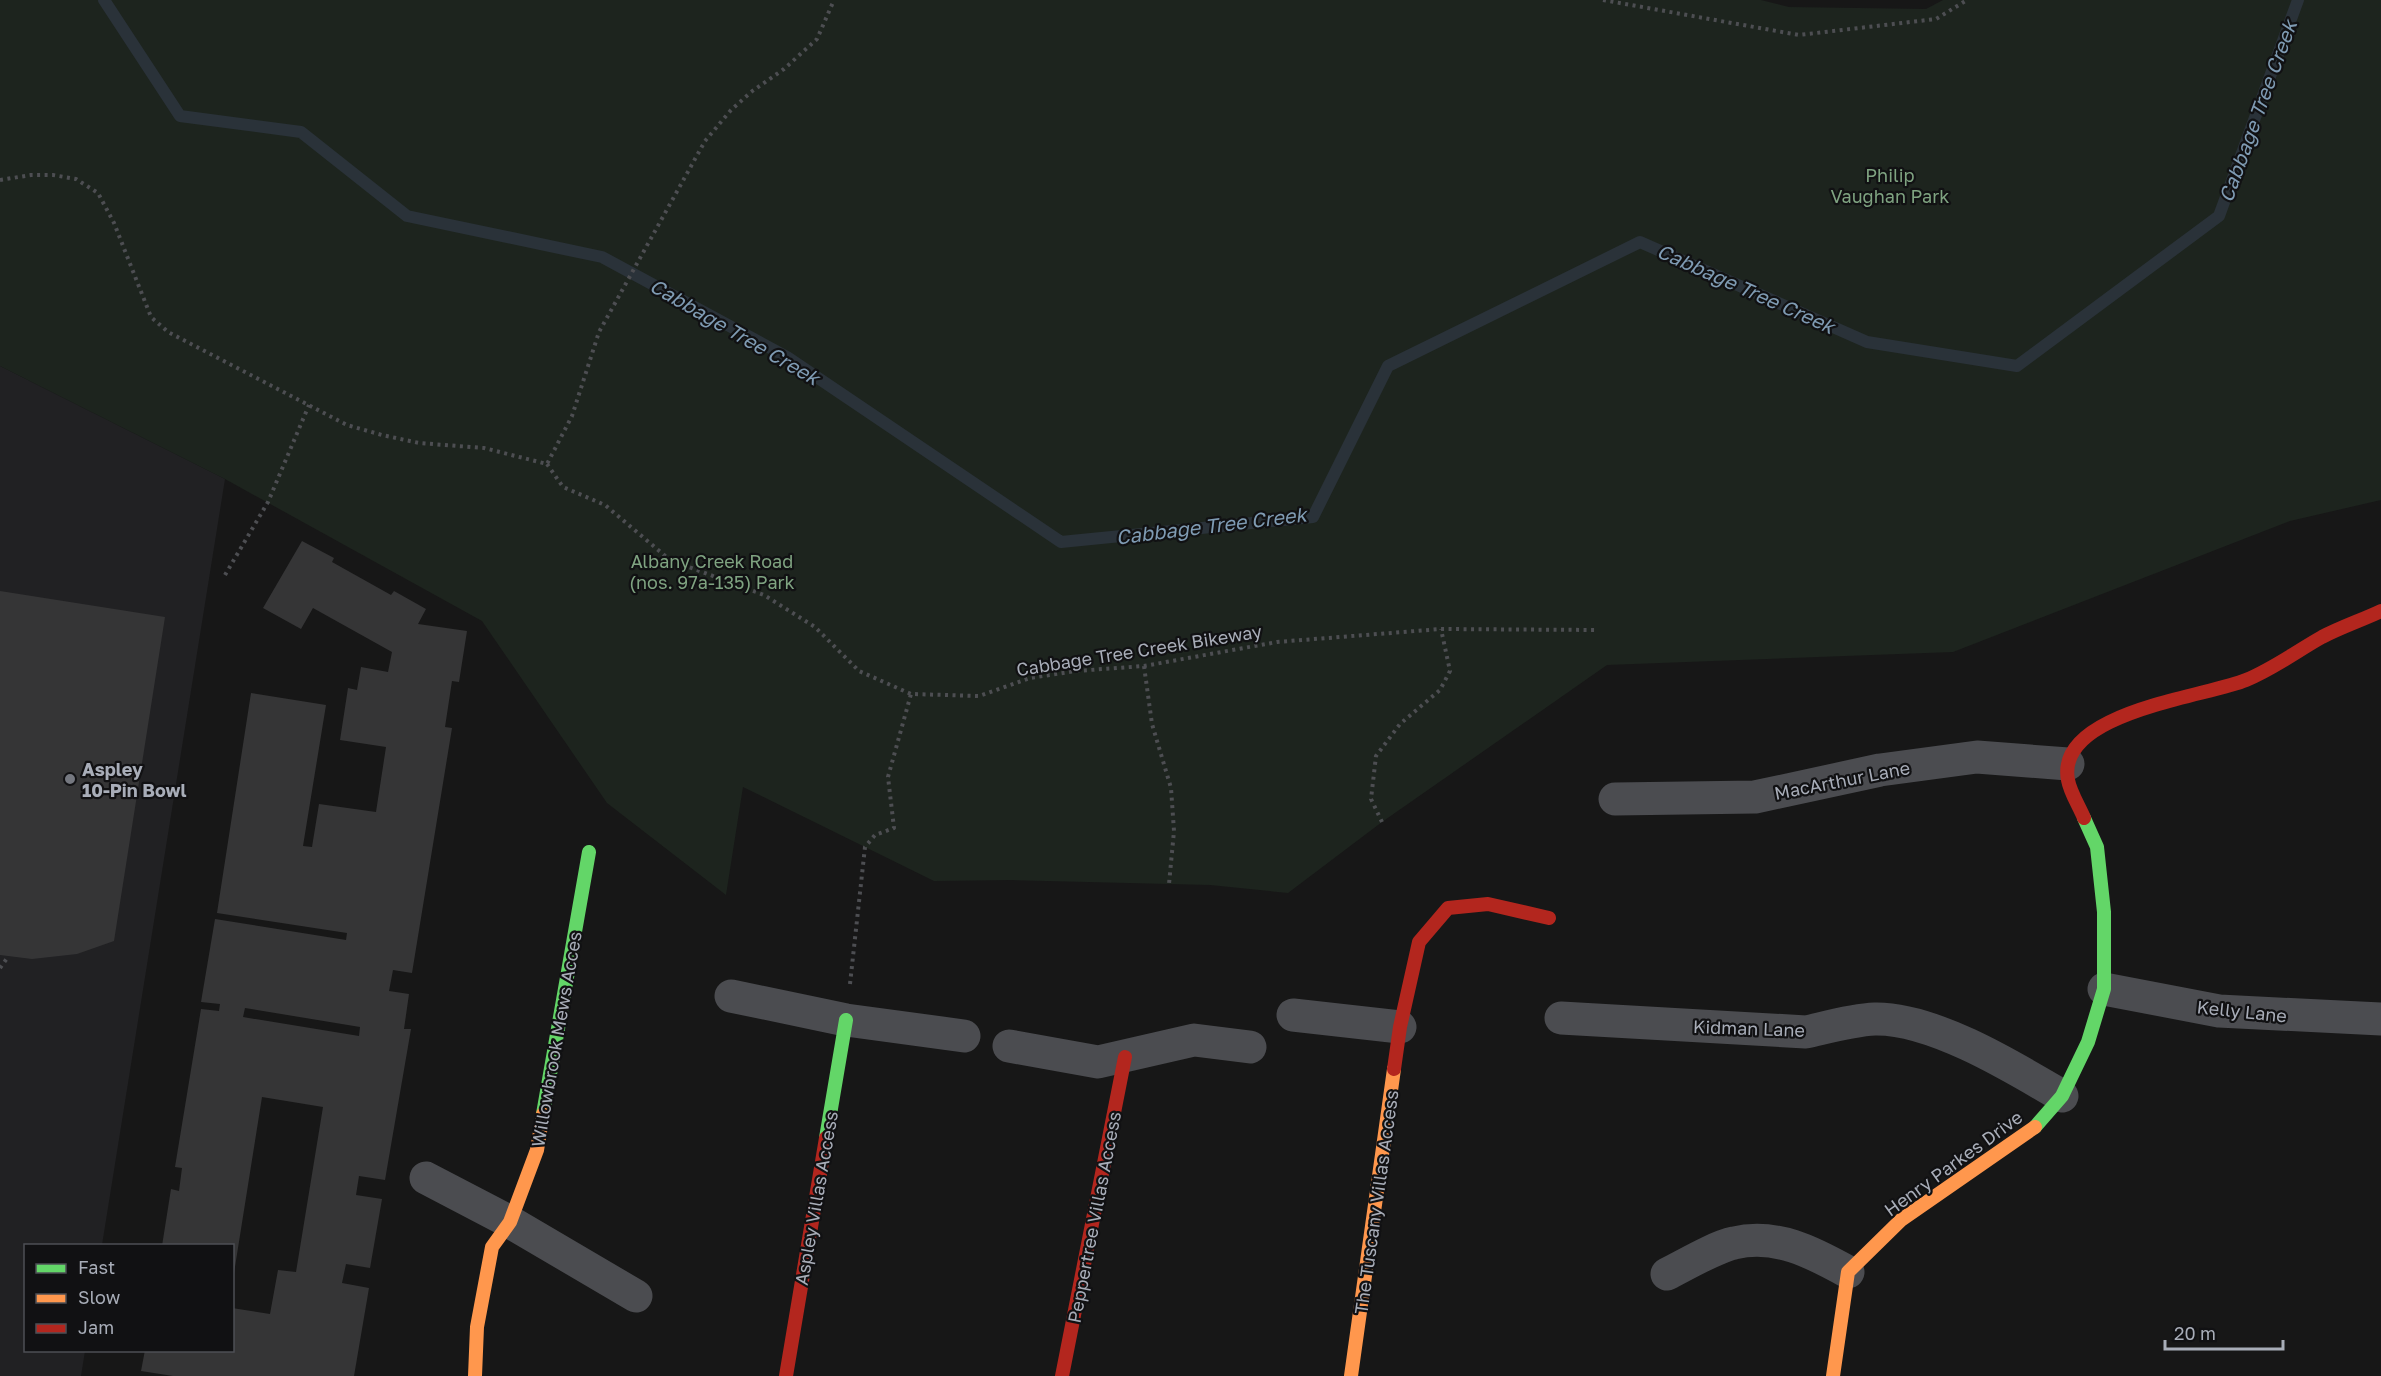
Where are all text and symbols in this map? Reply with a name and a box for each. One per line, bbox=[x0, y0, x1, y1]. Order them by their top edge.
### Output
water label: Cabbage Tree Creek bbox=[2213, 14, 2303, 206]
park label: Philip Vaughan Park bbox=[1831, 164, 1949, 207]
water label: Cabbage Tree Creek bbox=[1653, 238, 1841, 340]
water label: Cabbage Tree Creek bbox=[645, 273, 826, 392]
water label: Cabbage Tree Creek bbox=[1114, 501, 1310, 550]
park label: Albany Creek Road (nos. 97a-135) Park bbox=[629, 550, 795, 593]
street label: Cabbage Tree Creek Bikeway bbox=[1015, 620, 1263, 680]
street label: MacArthur Lane bbox=[1772, 756, 1912, 804]
place label: Aspley 10-Pin Bowl bbox=[82, 758, 187, 801]
marker: Aspley 10-Pin Bowl bbox=[63, 772, 77, 786]
street label: Willowbrook Mews Acces bbox=[526, 929, 586, 1149]
street label: Kelly Lane bbox=[2196, 995, 2288, 1027]
street label: Kidman Lane bbox=[1693, 1015, 1805, 1041]
street label: The Tuscany Villas Access bbox=[1349, 1089, 1403, 1315]
street label: Henry Parkes Drive bbox=[1880, 1106, 2026, 1220]
street label: Aspley Villas Access bbox=[790, 1109, 842, 1287]
street label: Peppertree Villas Access bbox=[1063, 1109, 1125, 1325]
legend bbox=[24, 1244, 234, 1352]
text: Fast bbox=[78, 1256, 115, 1278]
text: Slow bbox=[78, 1286, 121, 1308]
scale bar bbox=[2165, 1313, 2284, 1351]
text: Jam bbox=[78, 1316, 114, 1338]
text: 20 m bbox=[2174, 1322, 2216, 1344]

